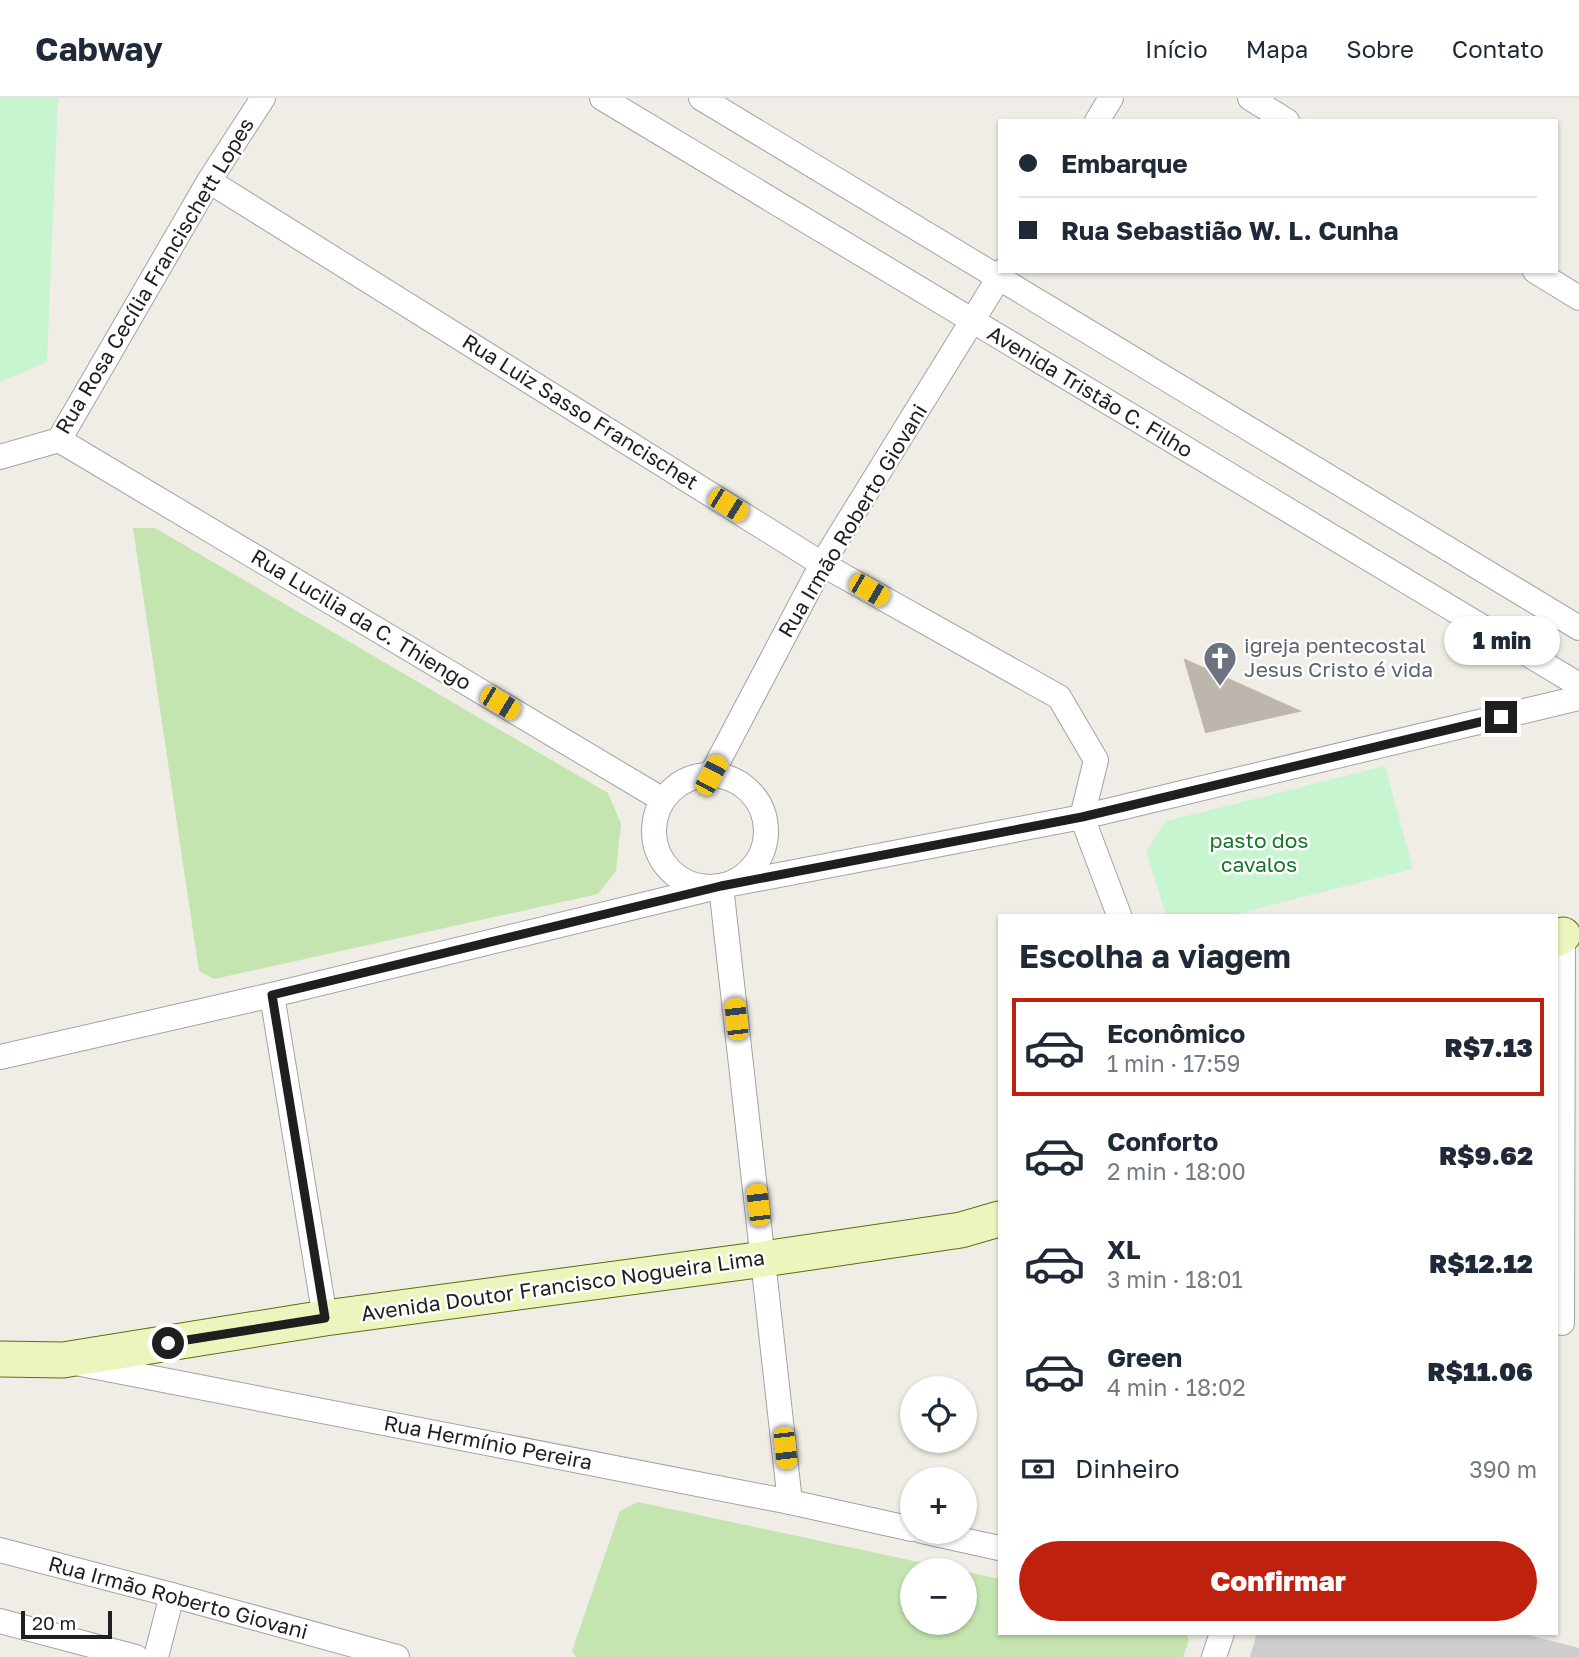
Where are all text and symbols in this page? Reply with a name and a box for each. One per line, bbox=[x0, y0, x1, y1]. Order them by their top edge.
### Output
text: Cabway bbox=[35, 29, 163, 68]
text: Início bbox=[1145, 34, 1208, 63]
text: Mapa bbox=[1246, 34, 1308, 63]
text: Sobre bbox=[1346, 34, 1414, 63]
text: Contato bbox=[1452, 34, 1544, 63]
street label: Rua Rosa Cecília Francischett Lopes bbox=[49, 113, 259, 438]
text: Embarque bbox=[1061, 148, 1188, 179]
text: Rua Sebastião W. L. Cunha bbox=[1061, 215, 1399, 246]
street label: Avenida Tristão C. Filho bbox=[983, 320, 1198, 463]
street label: Rua Luiz Sasso Francischet bbox=[458, 328, 703, 495]
street label: Rua Irmão Roberto Giovani bbox=[772, 399, 932, 642]
car bbox=[705, 485, 752, 525]
street label: Rua Lucilia da C. Thiengo bbox=[247, 543, 476, 695]
car bbox=[846, 570, 893, 610]
callout: 1 min bbox=[1443, 616, 1559, 664]
text: 1 min bbox=[1473, 626, 1531, 654]
place label: igreja pentecostal Jesus Cristo é vida bbox=[1244, 632, 1433, 682]
church icon: igreja pentecostal Jesus Cristo é vida bbox=[1201, 639, 1239, 688]
car bbox=[477, 683, 524, 723]
route end bbox=[1485, 701, 1517, 733]
car bbox=[692, 752, 731, 798]
park label: pasto dos cavalos bbox=[1210, 827, 1308, 877]
text: Escolha a viagem bbox=[1019, 937, 1291, 975]
car bbox=[724, 997, 749, 1041]
icon: car bbox=[1023, 1016, 1086, 1079]
text: Econômico bbox=[1107, 1018, 1245, 1049]
text: R$7.13 bbox=[1444, 1032, 1533, 1063]
text: 1 min · 17:59 bbox=[1107, 1049, 1240, 1077]
icon: car bbox=[1023, 1124, 1086, 1187]
text: Conforto bbox=[1107, 1126, 1218, 1157]
text: R$9.62 bbox=[1439, 1140, 1533, 1171]
text: 2 min · 18:00 bbox=[1107, 1157, 1246, 1185]
car bbox=[746, 1183, 771, 1227]
icon: car bbox=[1023, 1232, 1086, 1295]
text: XL bbox=[1107, 1234, 1141, 1265]
street label: Avenida Doutor Francisco Nogueira Lima bbox=[359, 1244, 766, 1326]
text: R$12.12 bbox=[1429, 1248, 1533, 1279]
text: 3 min · 18:01 bbox=[1107, 1265, 1243, 1293]
route start bbox=[152, 1327, 184, 1359]
icon: car bbox=[1023, 1340, 1086, 1403]
text: Green bbox=[1107, 1342, 1182, 1373]
text: R$11.06 bbox=[1427, 1356, 1533, 1387]
text: 4 min · 18:02 bbox=[1107, 1373, 1246, 1401]
map controls bbox=[900, 1376, 977, 1635]
button: locate bbox=[900, 1376, 977, 1453]
street label: Rua Hermínio Pereira bbox=[382, 1409, 595, 1475]
car bbox=[773, 1426, 798, 1470]
icon: cash bbox=[1019, 1450, 1057, 1488]
text: Dinheiro bbox=[1075, 1453, 1180, 1484]
text: 390 m bbox=[1469, 1455, 1537, 1483]
button: + bbox=[900, 1467, 977, 1544]
button: Confirmar bbox=[1019, 1541, 1537, 1621]
street label: Rua Irmão Roberto Giovani bbox=[46, 1550, 311, 1644]
button: − bbox=[900, 1558, 977, 1635]
scale bar bbox=[21, 1608, 112, 1640]
text: 20 m bbox=[32, 1611, 76, 1634]

